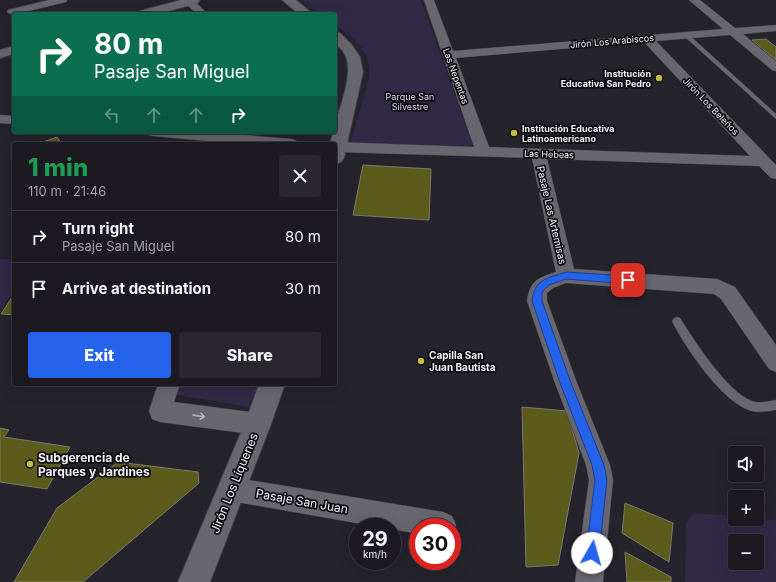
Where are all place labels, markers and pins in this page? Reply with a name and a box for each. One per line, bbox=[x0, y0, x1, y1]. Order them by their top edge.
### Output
place label: Institución Educativa San Pedro bbox=[561, 68, 651, 89]
marker: Institución Educativa San Pedro bbox=[654, 73, 664, 83]
place label: Institución Educativa Latinoamericano bbox=[522, 123, 614, 144]
marker: Institución Educativa Latinoamericano bbox=[509, 128, 519, 138]
pin bbox=[611, 263, 645, 297]
place label: Capilla San Juan Bautista bbox=[429, 349, 496, 373]
marker: Capilla San Juan Bautista bbox=[416, 356, 426, 366]
place label: Subgerencia de Parques y Jardines bbox=[38, 450, 150, 479]
marker: Subgerencia de Parques y Jardines bbox=[25, 459, 35, 469]

